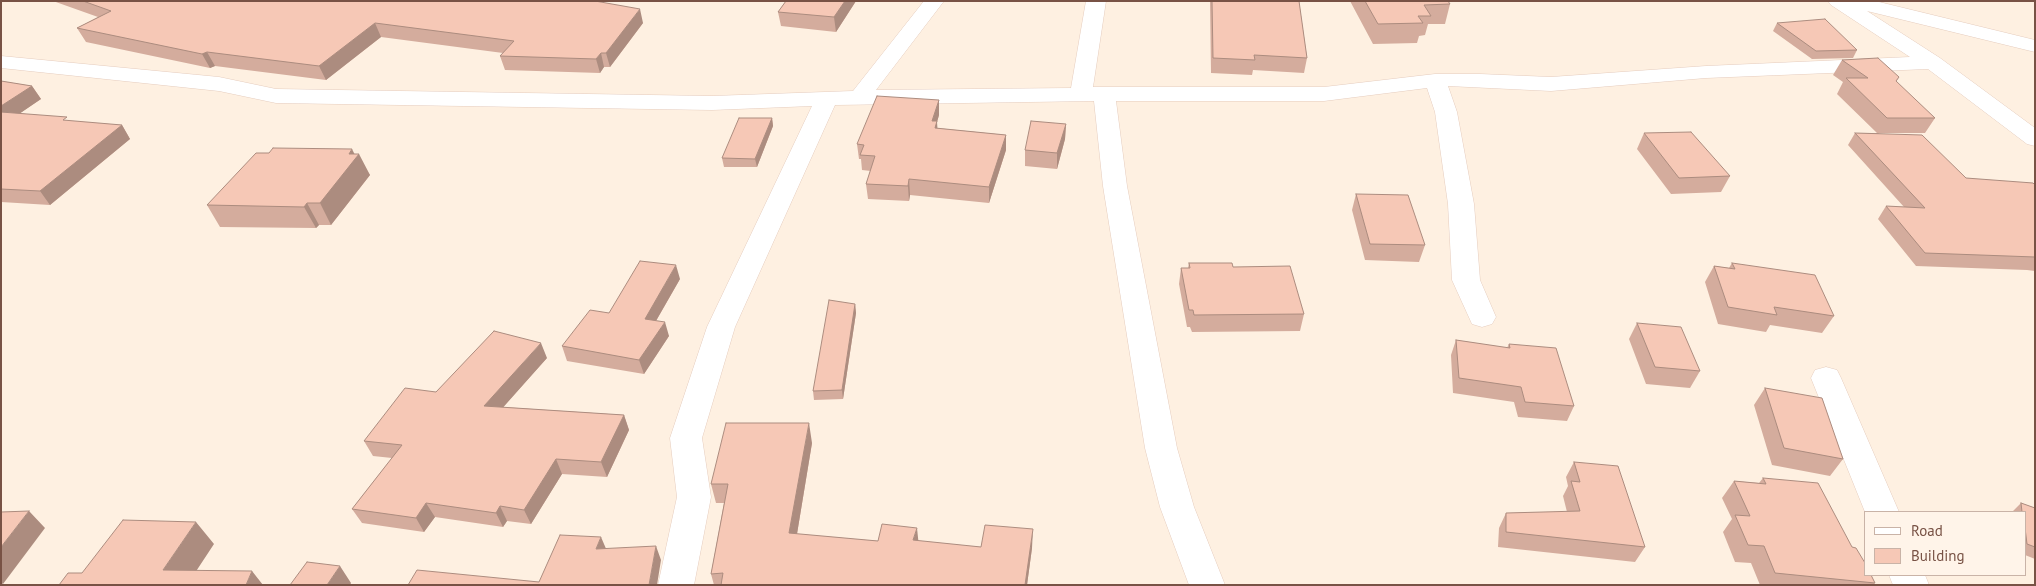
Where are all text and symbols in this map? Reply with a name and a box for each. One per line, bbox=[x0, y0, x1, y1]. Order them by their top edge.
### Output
legend bbox=[1864, 511, 2026, 576]
text: Road bbox=[1911, 521, 1943, 540]
text: Building bbox=[1911, 546, 1965, 565]

